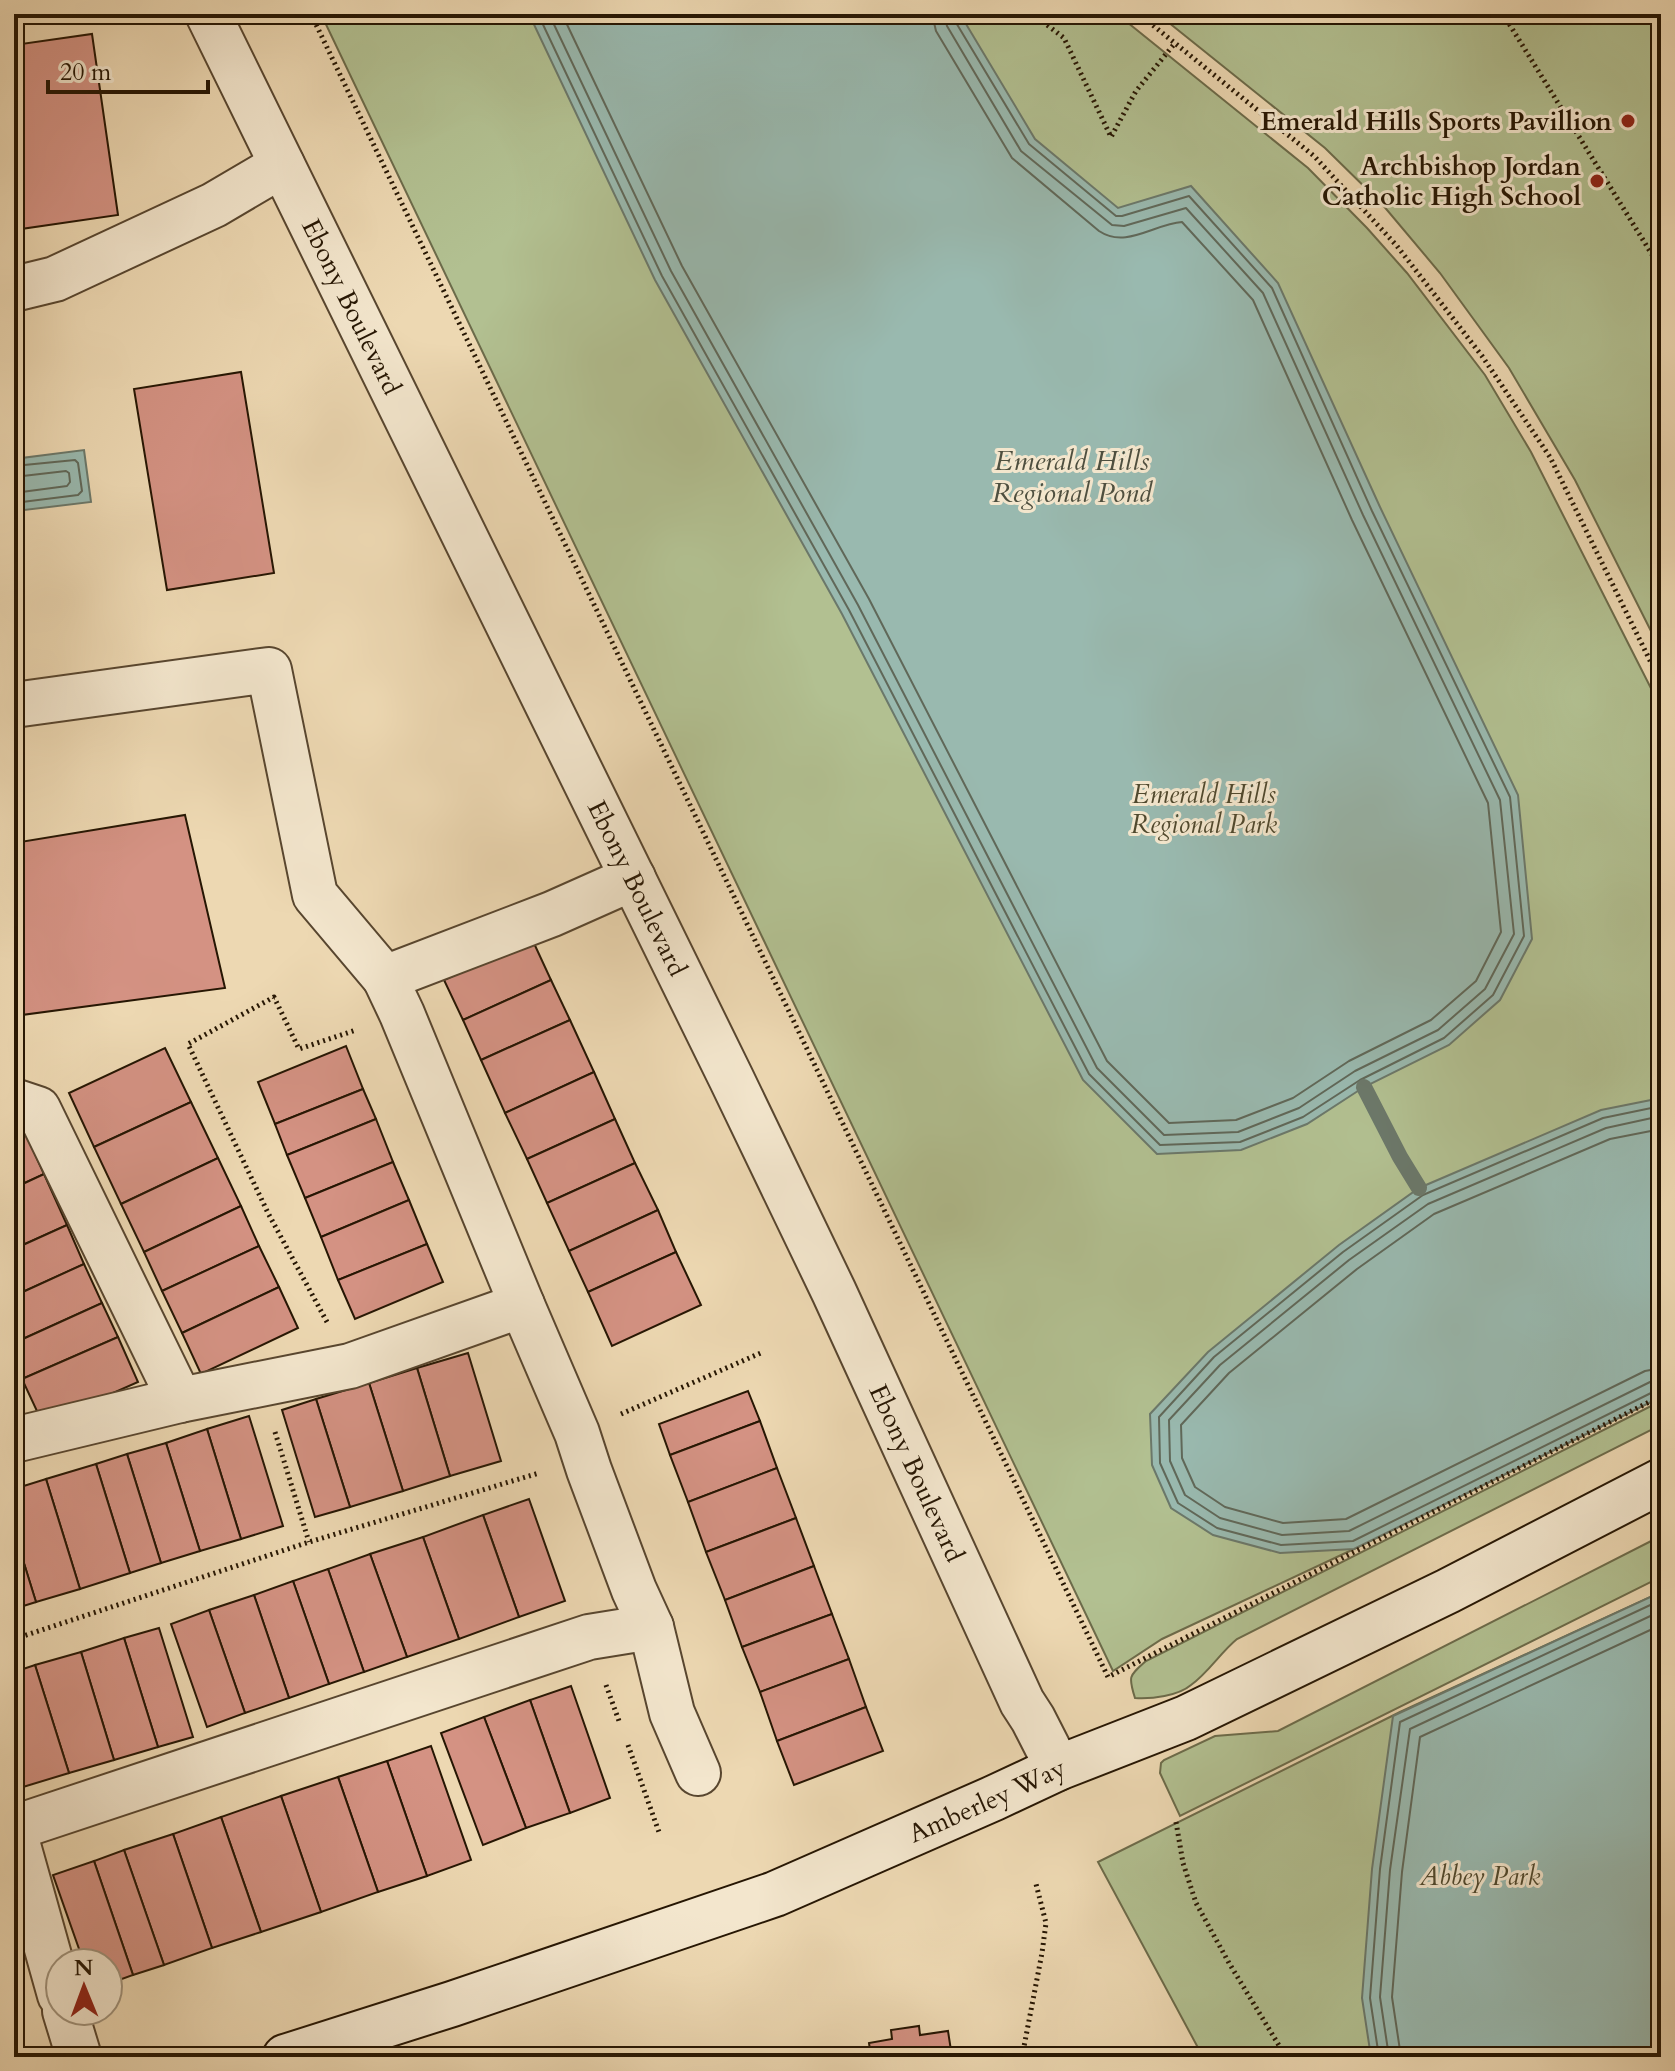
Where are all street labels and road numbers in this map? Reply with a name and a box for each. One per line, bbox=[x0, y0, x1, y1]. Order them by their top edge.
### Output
street label: Ebony Boulevard bbox=[293, 213, 409, 401]
street label: Ebony Boulevard bbox=[579, 795, 695, 982]
street label: Ebony Boulevard bbox=[861, 1379, 972, 1568]
street label: Amberley Way bbox=[903, 1750, 1071, 1851]

